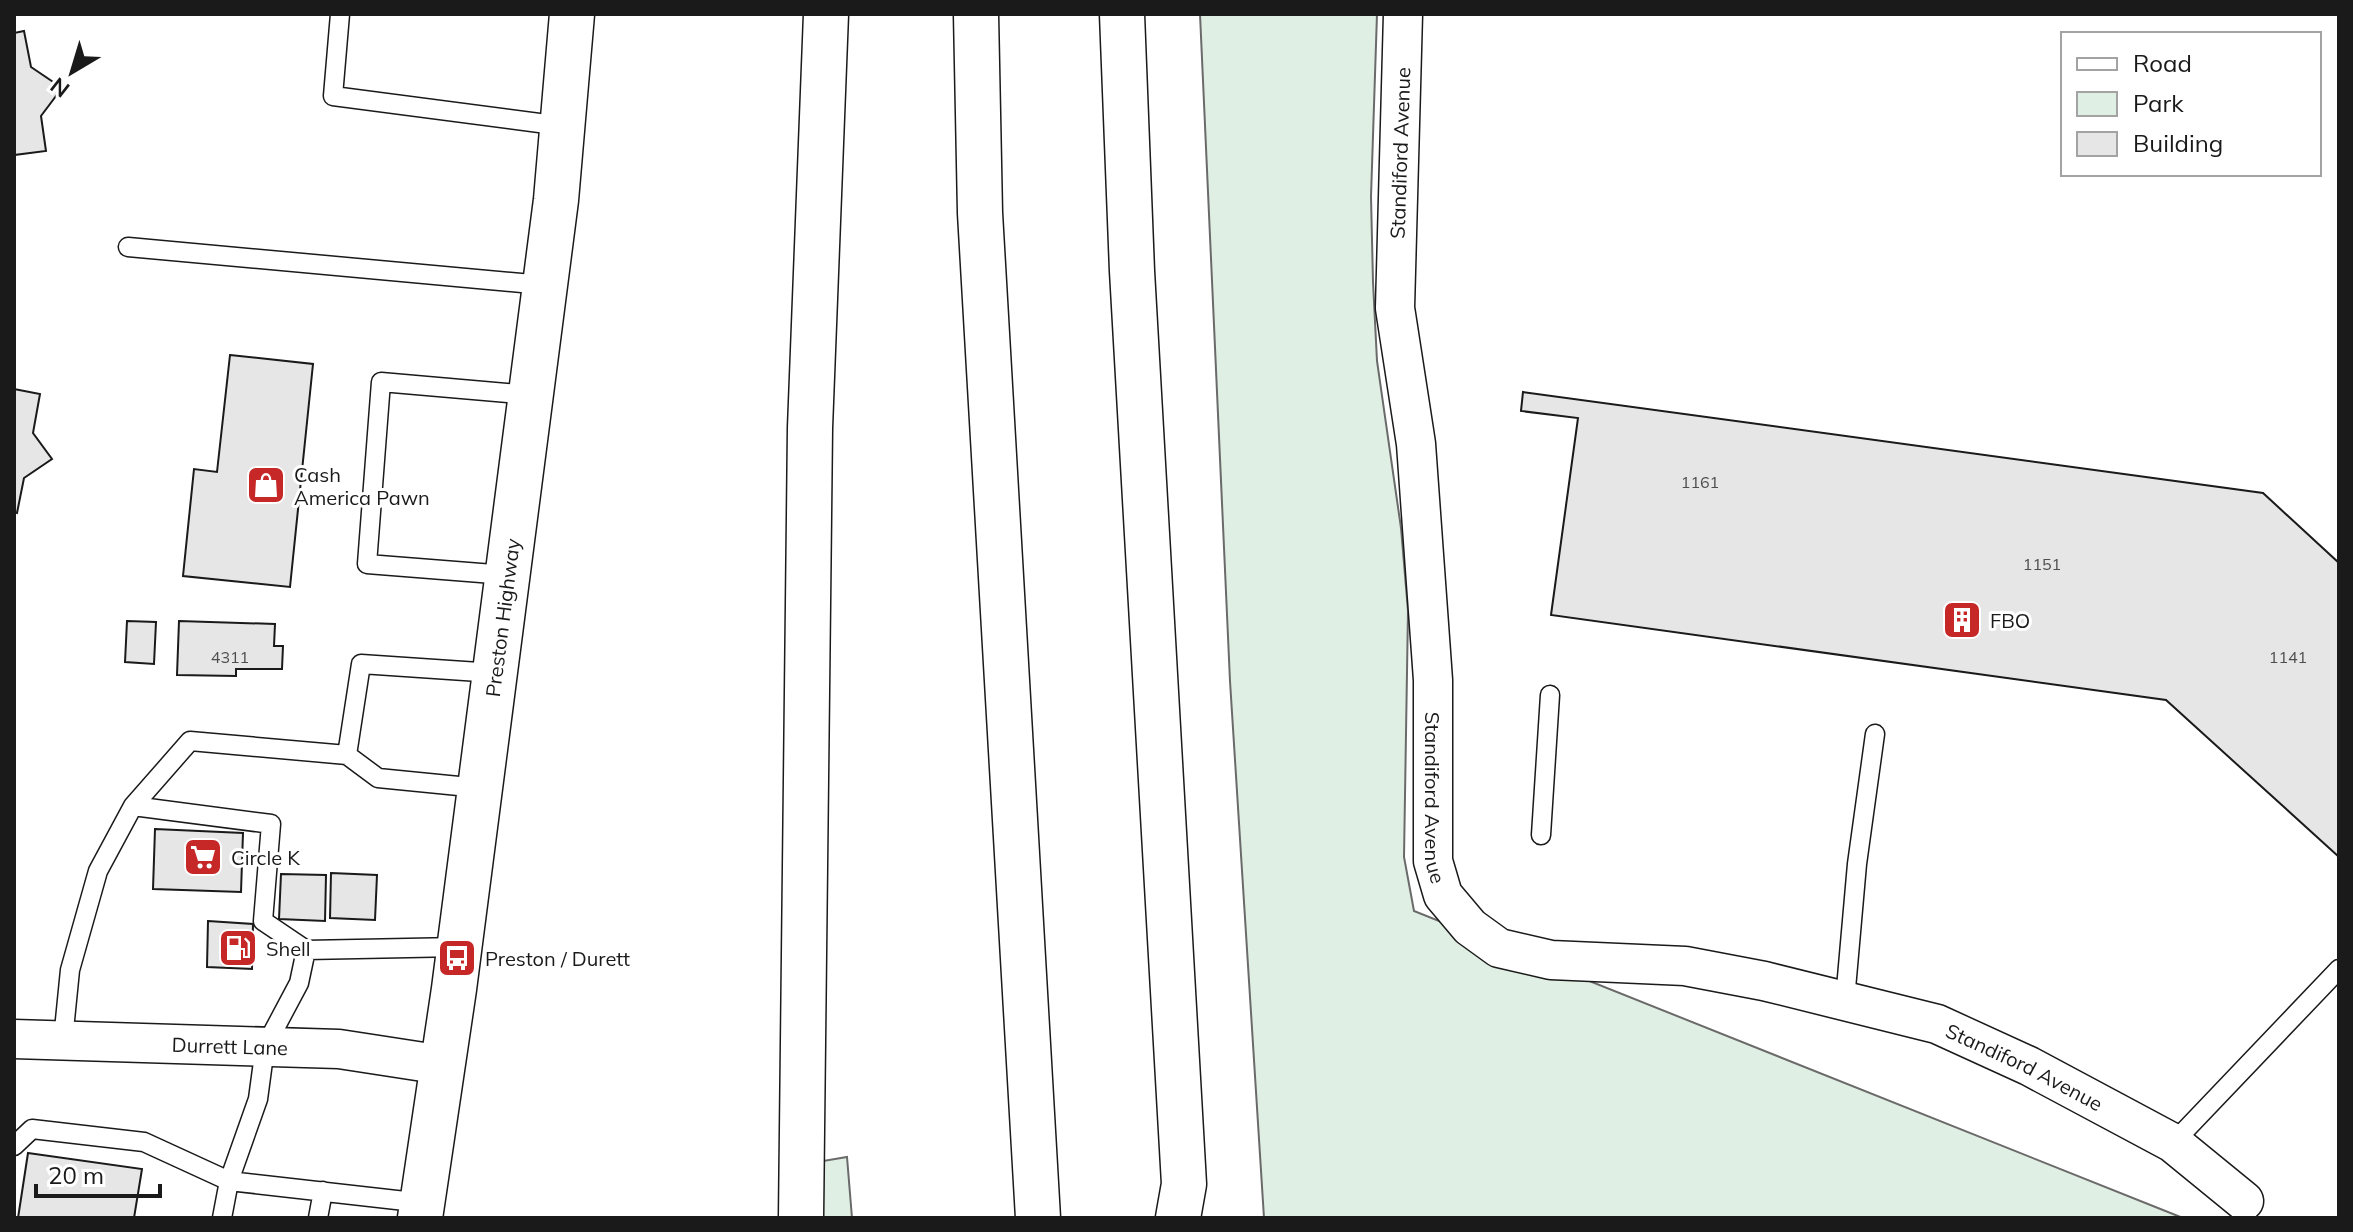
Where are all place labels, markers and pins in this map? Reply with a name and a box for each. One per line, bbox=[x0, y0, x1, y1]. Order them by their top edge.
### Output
place label: Cash America Pawn bbox=[294, 462, 430, 510]
shop icon: Cash America Pawn bbox=[245, 464, 287, 506]
building icon: FBO bbox=[1941, 599, 1983, 641]
place label: FBO bbox=[1990, 608, 2030, 633]
supermarket icon: Circle K bbox=[182, 836, 224, 878]
place label: Circle K bbox=[231, 845, 300, 870]
fuel station icon: Shell bbox=[217, 927, 259, 969]
place label: Shell bbox=[266, 936, 311, 961]
bus stop icon: Preston / Durett bbox=[436, 937, 478, 979]
place label: Preston / Durett bbox=[485, 946, 630, 971]

